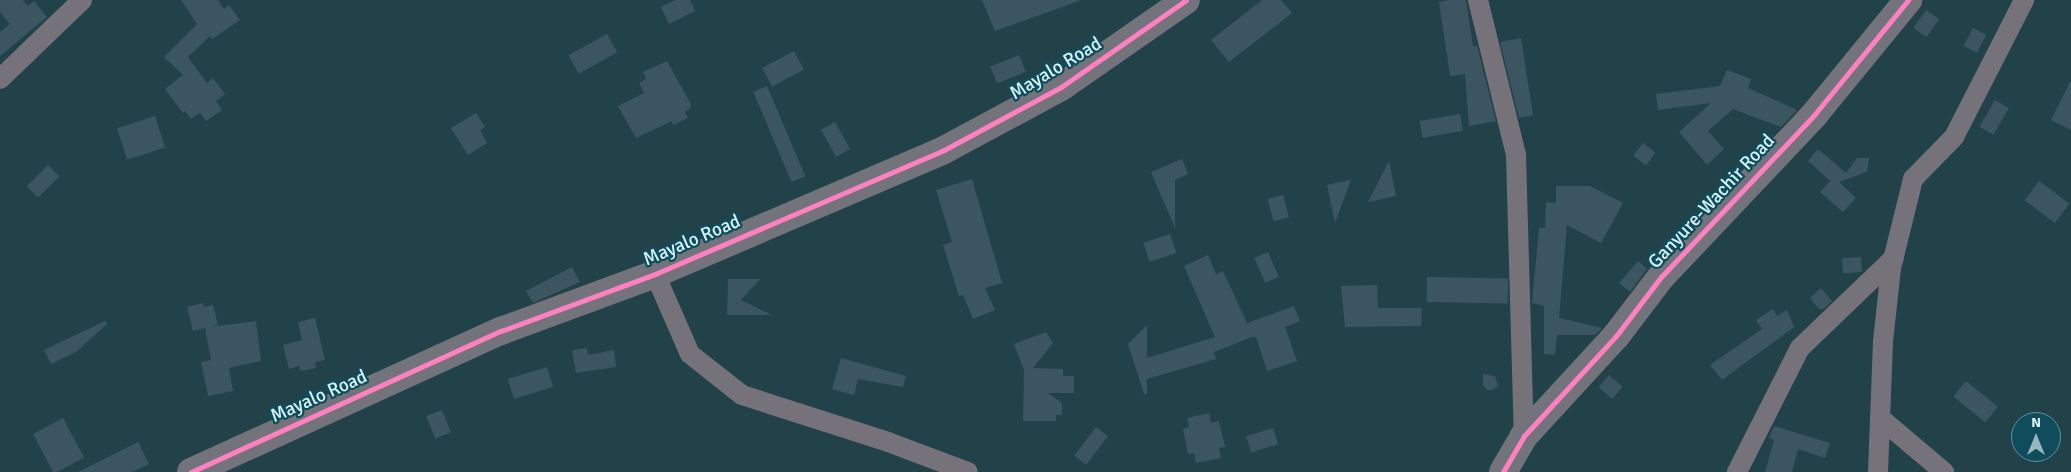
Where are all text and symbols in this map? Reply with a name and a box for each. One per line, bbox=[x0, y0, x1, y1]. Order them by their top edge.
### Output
street label: Mayalo Road bbox=[1006, 33, 1106, 105]
street label: Ganyure-Wachir Road bbox=[1644, 130, 1780, 274]
street label: Mayalo Road bbox=[640, 210, 744, 272]
street label: Mayalo Road bbox=[267, 366, 371, 428]
north arrow bbox=[2011, 412, 2061, 462]
text: N bbox=[2031, 414, 2041, 431]

